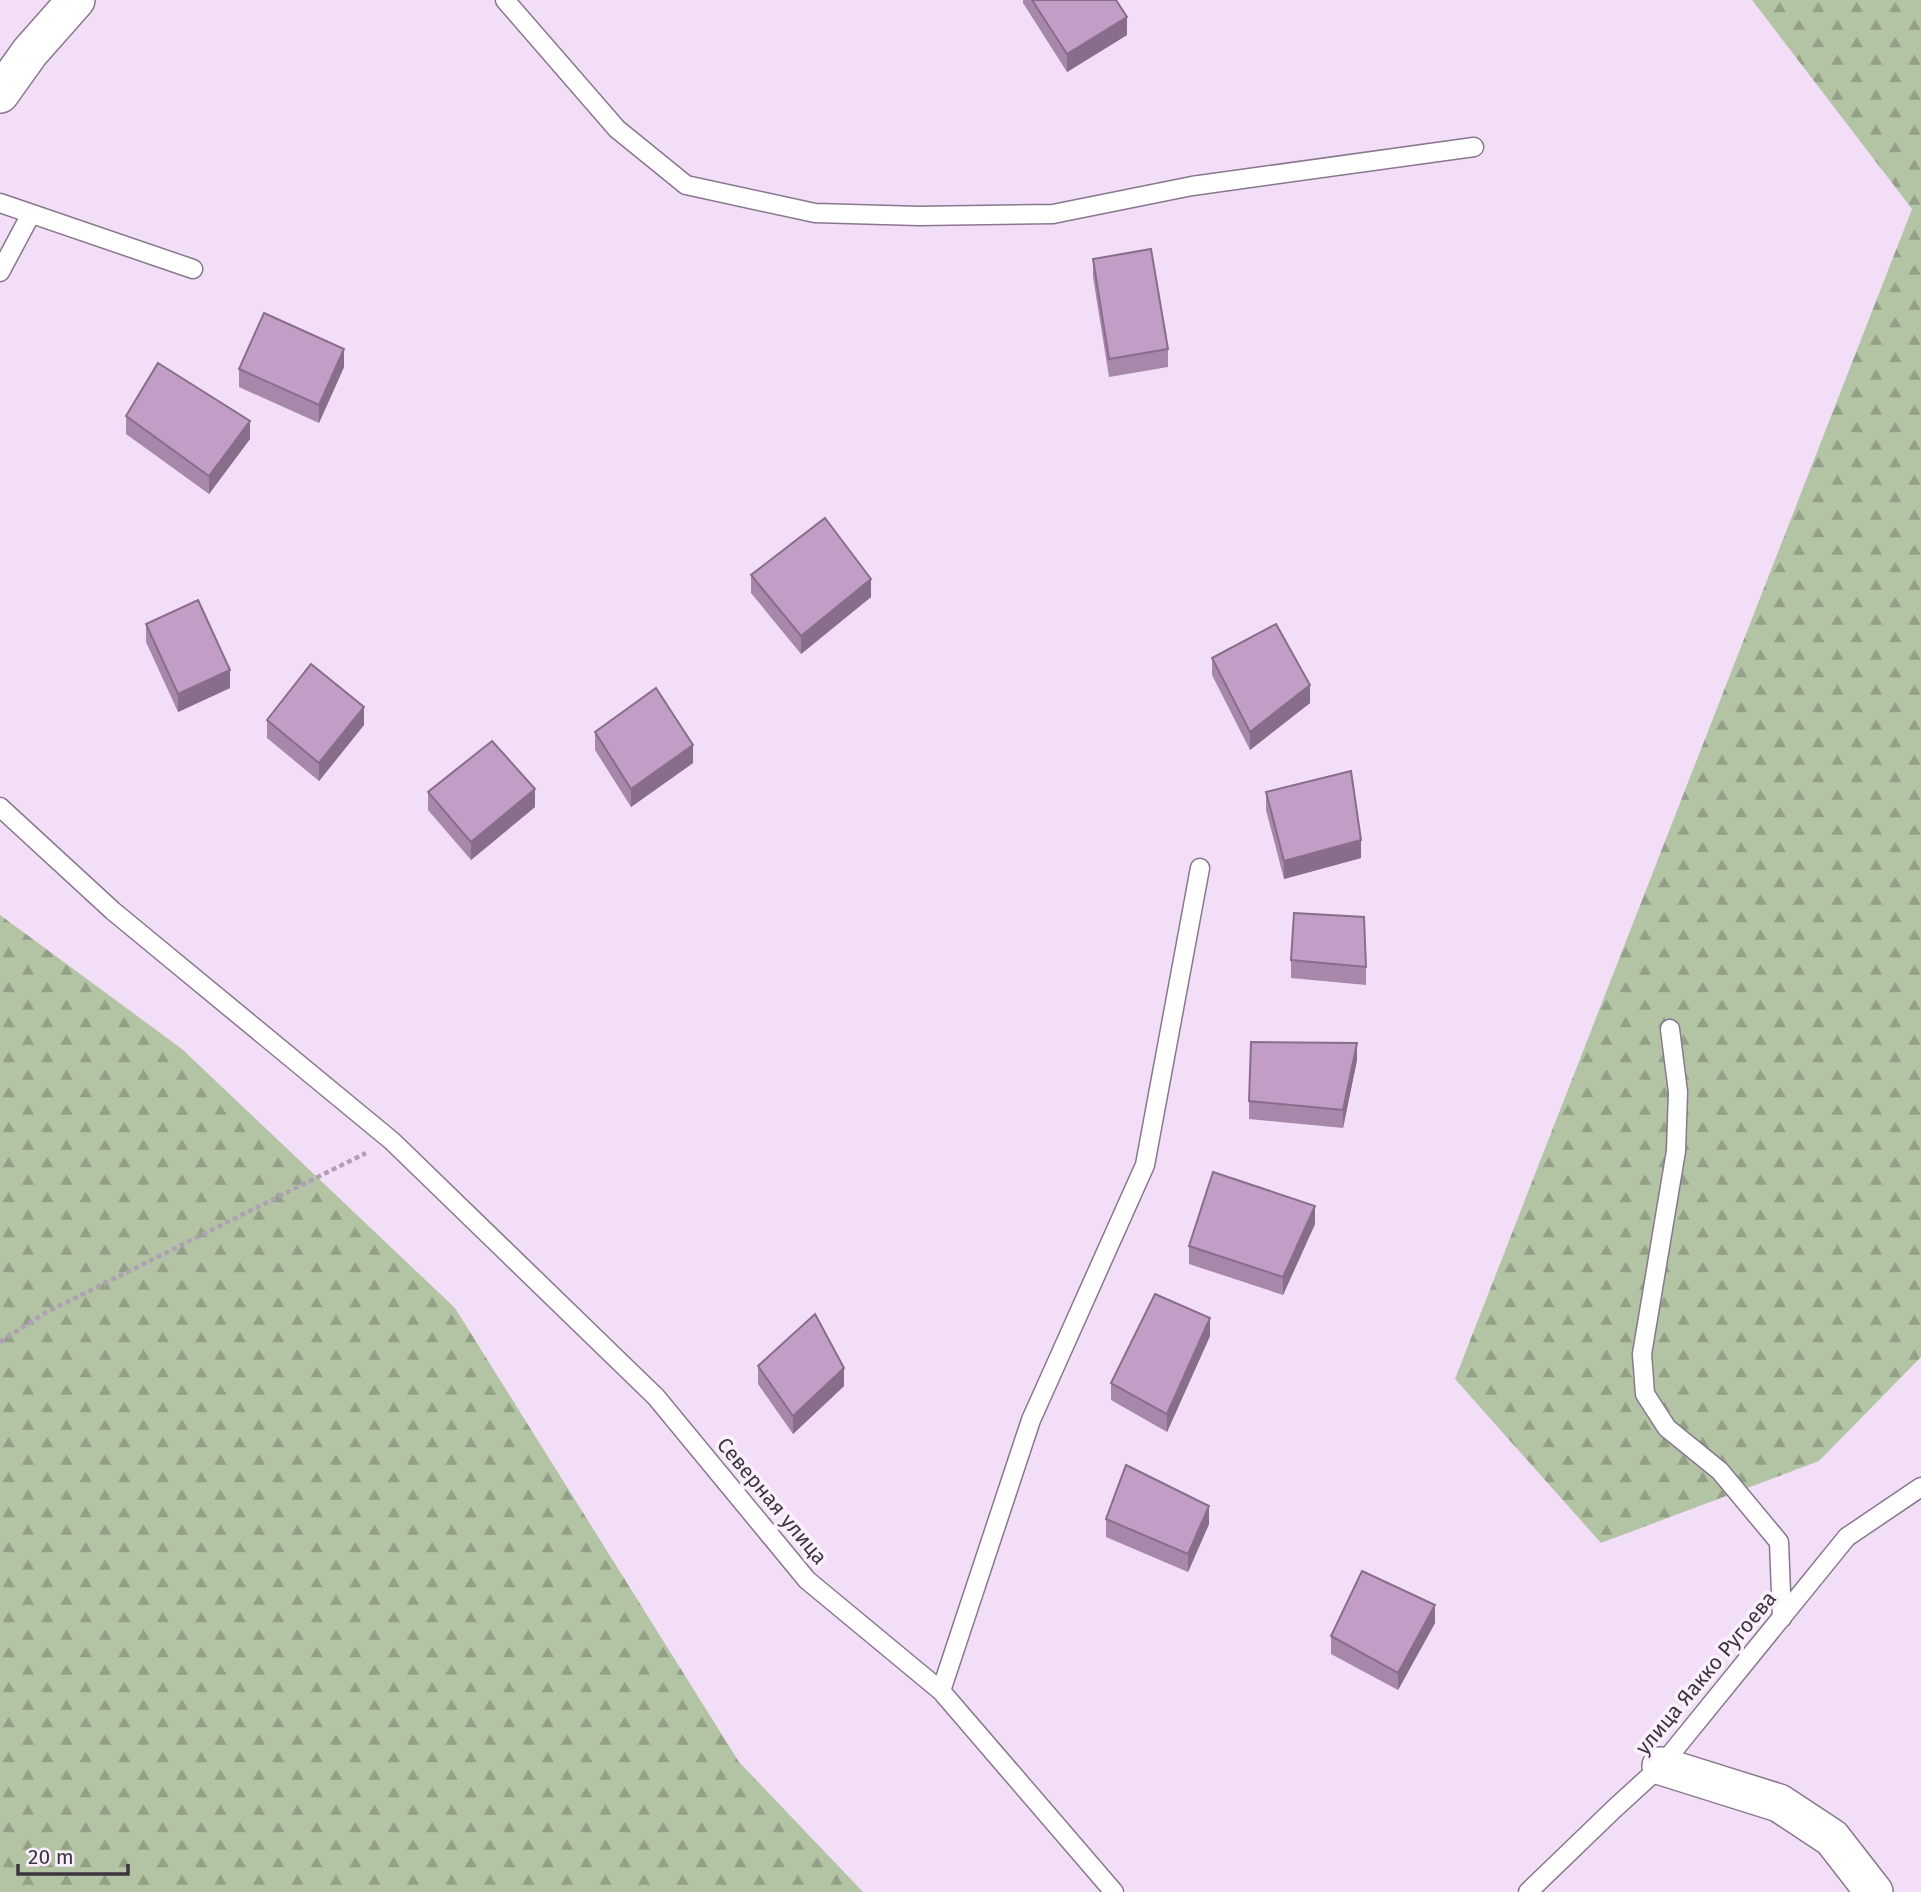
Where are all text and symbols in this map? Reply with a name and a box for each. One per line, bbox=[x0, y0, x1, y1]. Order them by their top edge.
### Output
street label: Северная улица bbox=[711, 1432, 833, 1570]
street label: улица Яакко Ругоева bbox=[1630, 1586, 1782, 1760]
scale bar bbox=[18, 1832, 128, 1876]
text: 20 m bbox=[28, 1844, 74, 1870]

